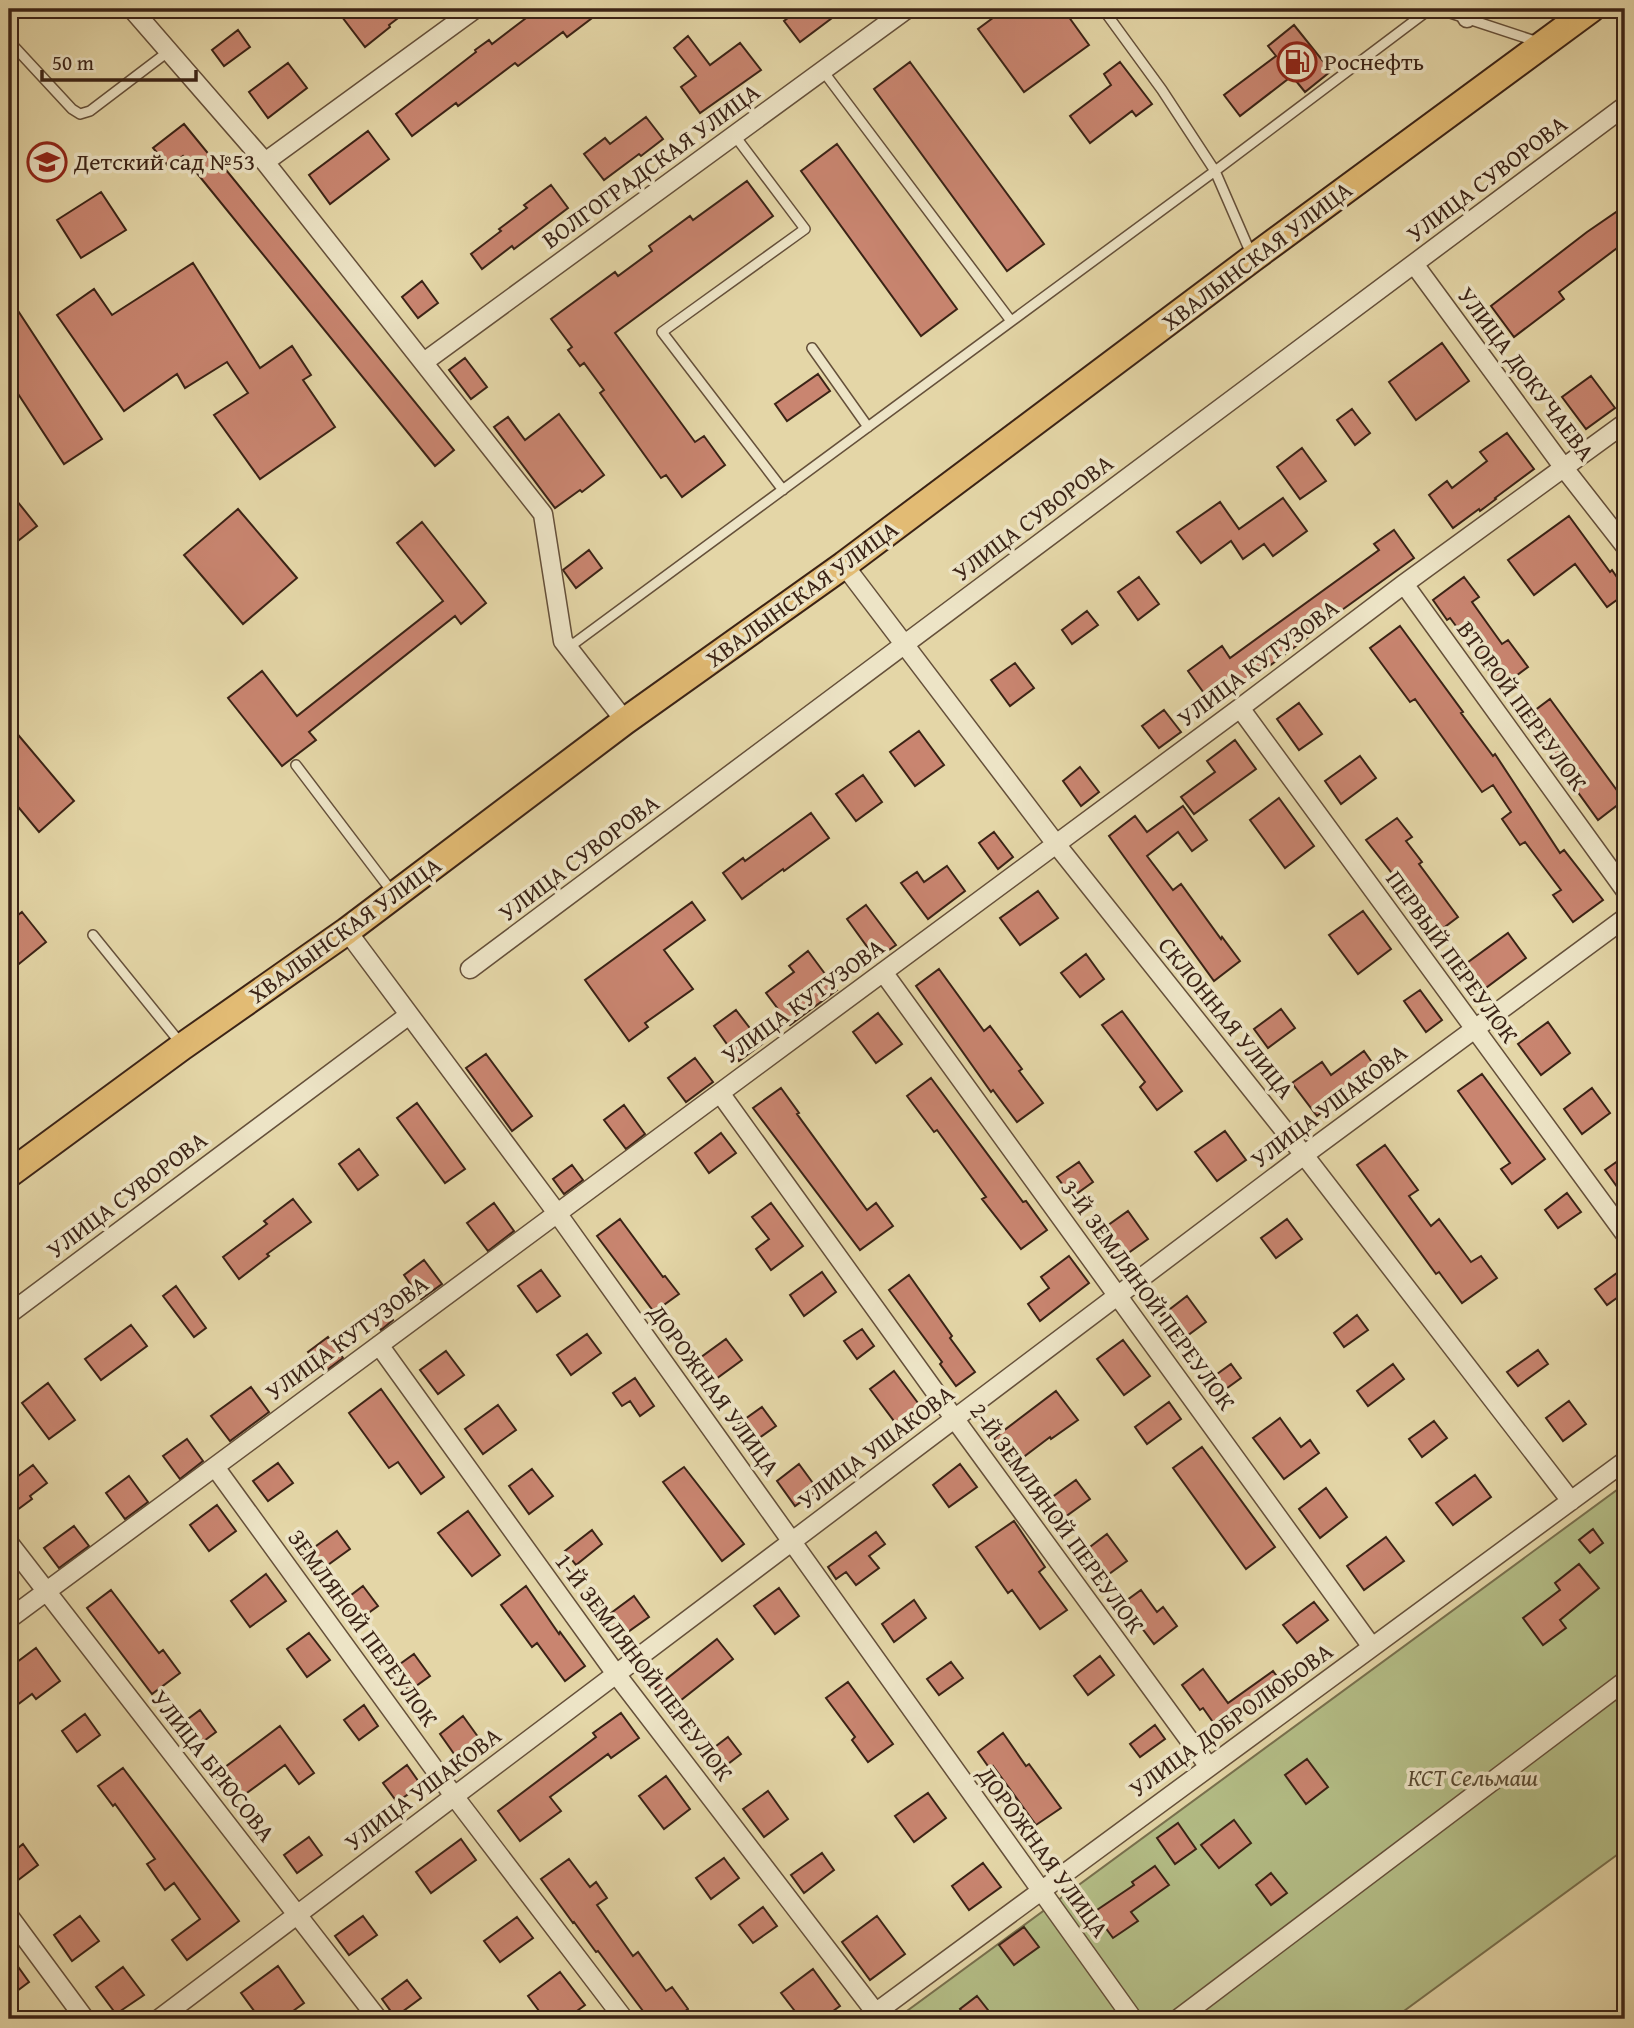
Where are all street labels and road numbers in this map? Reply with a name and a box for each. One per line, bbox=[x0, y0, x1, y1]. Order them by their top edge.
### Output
street label: ВОЛГОГРАДСКАЯ УЛИЦА bbox=[535, 74, 767, 257]
street label: УЛИЦА СУВОРОВА bbox=[1399, 106, 1575, 251]
street label: ХВАЛЫНСКАЯ УЛИЦА bbox=[1154, 172, 1360, 339]
street label: УЛИЦА ДОКУЧАЕВА bbox=[1449, 279, 1604, 468]
street label: УЛИЦА СУВОРОВА bbox=[945, 445, 1121, 590]
street label: ХВАЛЫНСКАЯ УЛИЦА bbox=[698, 511, 906, 676]
street label: УЛИЦА КУТУЗОВА bbox=[1170, 590, 1346, 735]
street label: ВТОРОЙ ПЕРЕУЛОК bbox=[1449, 614, 1596, 798]
street label: УЛИЦА СУВОРОВА bbox=[491, 785, 667, 930]
street label: ХВАЛЫНСКАЯ УЛИЦА bbox=[241, 847, 449, 1012]
street label: ПЕРВЫЙ ПЕРЕУЛОК bbox=[1378, 863, 1527, 1051]
street label: УЛИЦА КУТУЗОВА bbox=[714, 929, 892, 1072]
street label: СКЛОННАЯ УЛИЦА bbox=[1150, 929, 1303, 1107]
street label: УЛИЦА УШАКОВА bbox=[1243, 1035, 1415, 1176]
street label: УЛИЦА СУВОРОВА bbox=[39, 1122, 215, 1267]
street label: 3-Й ЗЕМЛЯНОЙ ПЕРЕУЛОК bbox=[1053, 1172, 1244, 1418]
street label: УЛИЦА КУТУЗОВА bbox=[258, 1266, 436, 1409]
street label: ДОРОЖНАЯ УЛИЦА bbox=[640, 1296, 789, 1483]
street label: УЛИЦА УШАКОВА bbox=[790, 1376, 962, 1517]
street label: 2-Й ЗЕМЛЯНОЙ ПЕРЕУЛОК bbox=[962, 1395, 1153, 1641]
street label: ЗЕМЛЯНОЙ ПЕРЕУЛОК bbox=[280, 1522, 447, 1734]
street label: 1-Й ЗЕМЛЯНОЙ ПЕРЕУЛОК bbox=[547, 1545, 742, 1788]
street label: УЛИЦА ДОБРОЛЮБОВА bbox=[1122, 1633, 1340, 1806]
street label: УЛИЦА БРЮСОВА bbox=[143, 1682, 284, 1849]
street label: УЛИЦА УШАКОВА bbox=[337, 1718, 509, 1859]
street label: ДОРОЖНАЯ УЛИЦА bbox=[969, 1758, 1118, 1945]

